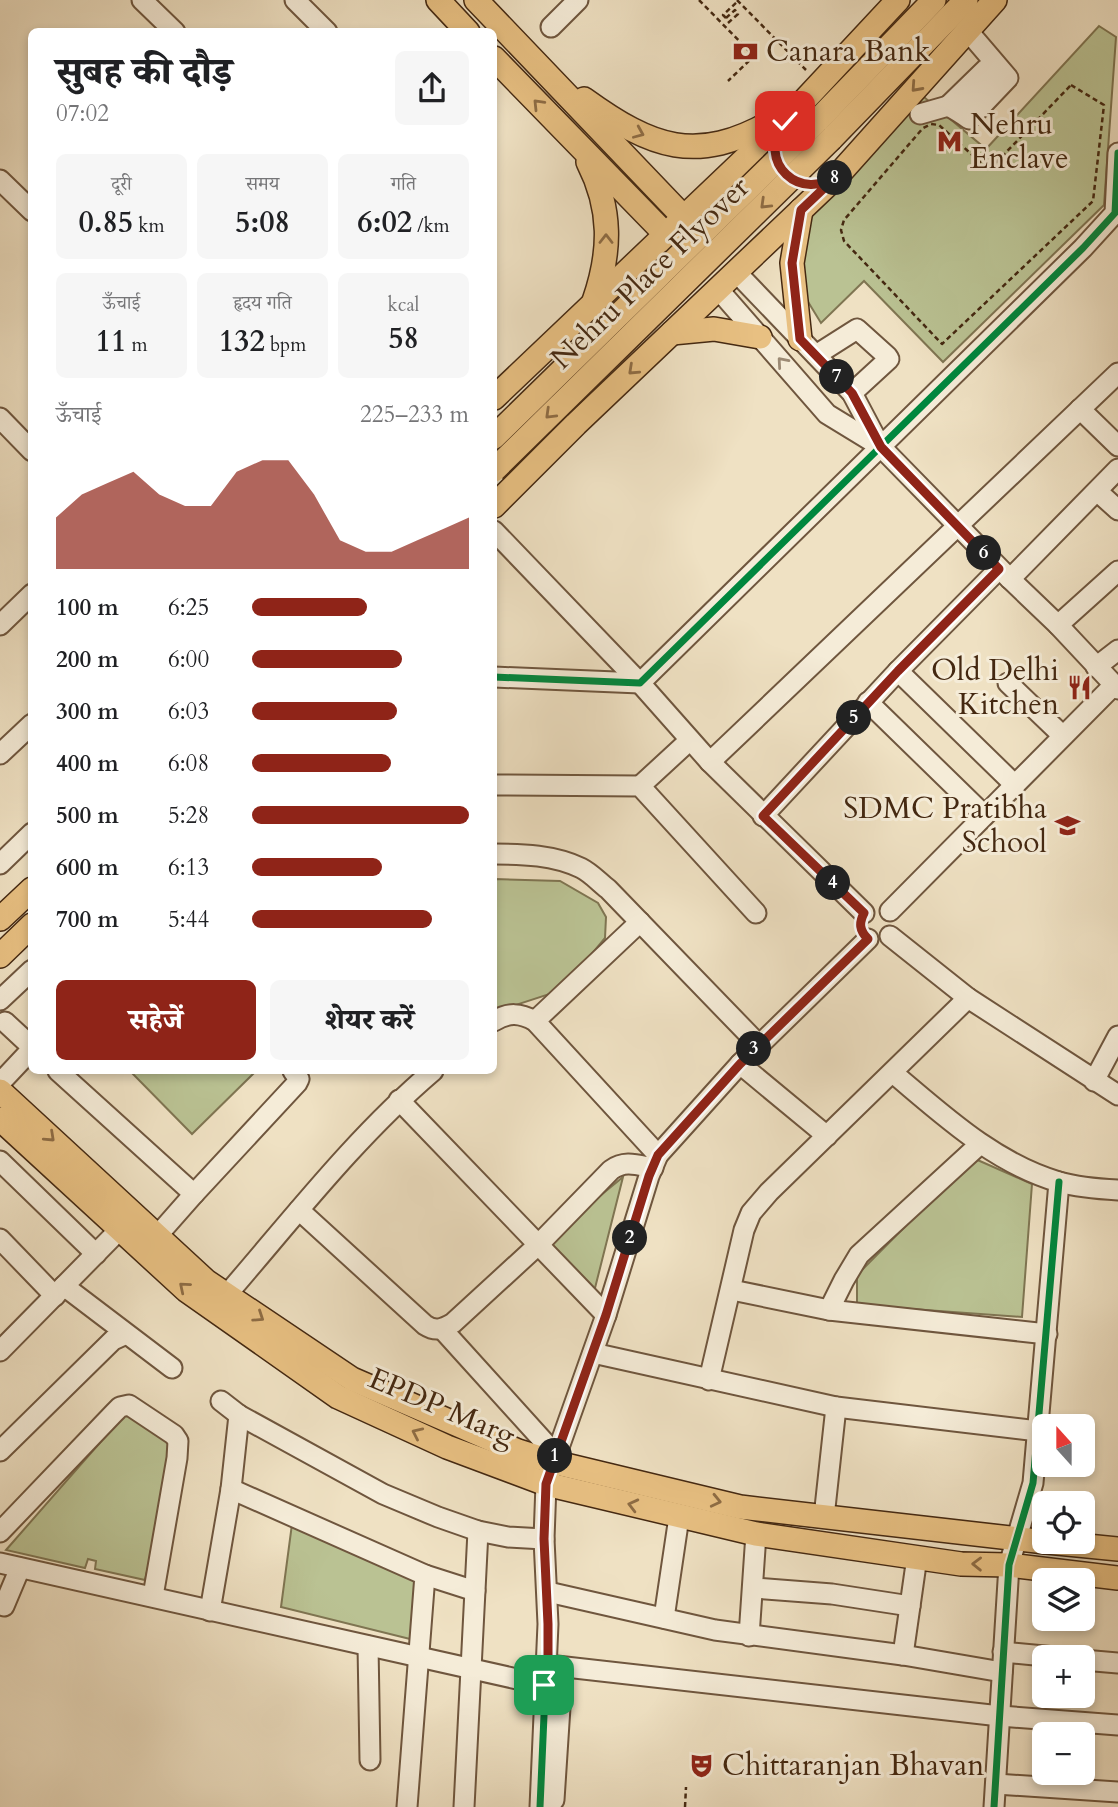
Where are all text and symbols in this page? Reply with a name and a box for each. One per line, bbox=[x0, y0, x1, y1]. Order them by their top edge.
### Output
place label: Canara Bank bbox=[766, 31, 930, 72]
bank icon: Canara Bank bbox=[732, 37, 760, 65]
text: सुबह की दौड़ bbox=[56, 46, 232, 98]
button: share bbox=[395, 51, 469, 125]
one-way arrow bbox=[912, 78, 924, 91]
pin bbox=[755, 91, 815, 151]
text: 07:02 bbox=[56, 98, 109, 129]
one-way arrow bbox=[533, 99, 546, 112]
icon: check bbox=[766, 102, 804, 140]
place label: Nehru Enclave bbox=[970, 104, 1069, 179]
one-way arrow bbox=[632, 125, 644, 139]
metro station icon: Nehru Enclave bbox=[936, 127, 964, 155]
pin: 8 bbox=[818, 160, 852, 196]
text: 8 bbox=[830, 164, 839, 190]
street label: Nehru Place Flyover bbox=[542, 167, 758, 379]
text: दूरी bbox=[111, 171, 132, 197]
text: समय bbox=[246, 171, 279, 197]
text: गति bbox=[391, 171, 416, 197]
one-way arrow bbox=[760, 195, 773, 208]
text: 0.85 bbox=[78, 202, 133, 243]
text: 5:08 bbox=[235, 202, 290, 243]
text: 6:02 bbox=[357, 202, 412, 243]
text: km bbox=[133, 213, 165, 239]
text: /km bbox=[412, 213, 450, 239]
one-way arrow bbox=[598, 233, 614, 244]
text: ऊँचाई bbox=[103, 290, 140, 316]
text: हृदय गति bbox=[233, 290, 292, 316]
text: kcal bbox=[388, 292, 419, 318]
text: 58 bbox=[388, 318, 419, 359]
text: 11 bbox=[96, 321, 126, 362]
text: 132 bbox=[219, 321, 265, 362]
text: m bbox=[126, 332, 147, 358]
text: bpm bbox=[265, 332, 306, 358]
one-way arrow bbox=[778, 357, 790, 370]
pin: 7 bbox=[820, 360, 854, 394]
one-way arrow bbox=[628, 361, 641, 374]
text: 7 bbox=[832, 363, 841, 389]
text: ऊँचाई bbox=[56, 399, 101, 430]
text: 225–233 m bbox=[360, 399, 469, 430]
one-way arrow bbox=[545, 406, 558, 419]
pin: 6 bbox=[967, 536, 1002, 570]
text: 6 bbox=[979, 539, 988, 565]
text: 100 m bbox=[56, 592, 119, 623]
text: 6:25 bbox=[168, 592, 209, 623]
text: 200 m bbox=[56, 644, 119, 675]
text: 6:00 bbox=[168, 644, 209, 675]
place label: Old Delhi Kitchen bbox=[931, 650, 1059, 725]
restaurant icon: Old Delhi Kitchen bbox=[1065, 673, 1093, 701]
text: 300 m bbox=[56, 696, 119, 727]
text: 6:03 bbox=[168, 696, 209, 727]
pin: 5 bbox=[836, 700, 872, 736]
text: 5 bbox=[849, 704, 858, 730]
text: 400 m bbox=[56, 748, 119, 779]
text: 6:08 bbox=[168, 748, 209, 779]
place label: SDMC Pratibha School bbox=[843, 788, 1047, 863]
text: 500 m bbox=[56, 800, 119, 831]
text: 5:28 bbox=[168, 800, 209, 831]
school or university icon: SDMC Pratibha School bbox=[1053, 811, 1081, 839]
text: 600 m bbox=[56, 852, 119, 883]
text: 6:13 bbox=[168, 852, 209, 883]
pin: 4 bbox=[816, 866, 850, 900]
text: 4 bbox=[828, 869, 837, 895]
text: 700 m bbox=[56, 904, 119, 935]
text: 5:44 bbox=[168, 904, 209, 935]
button: सहेजें bbox=[56, 980, 256, 1060]
button: शेयर करें bbox=[270, 980, 469, 1060]
pin: 3 bbox=[736, 1032, 772, 1066]
text: 3 bbox=[749, 1035, 758, 1061]
one-way arrow bbox=[42, 1129, 55, 1141]
pin: 2 bbox=[612, 1220, 648, 1256]
text: 2 bbox=[625, 1224, 634, 1250]
one-way arrow bbox=[179, 1283, 192, 1295]
one-way arrow bbox=[252, 1309, 265, 1322]
street label: EPDP Marg bbox=[362, 1358, 522, 1456]
north arrow bbox=[1032, 1414, 1096, 1477]
map controls bbox=[1032, 1414, 1095, 1785]
one-way arrow bbox=[412, 1428, 424, 1442]
pin: 1 bbox=[538, 1438, 572, 1474]
text: 1 bbox=[550, 1442, 559, 1468]
button: locate bbox=[1032, 1491, 1095, 1554]
one-way arrow bbox=[710, 1493, 722, 1507]
one-way arrow bbox=[627, 1499, 639, 1513]
one-way arrow bbox=[971, 1556, 982, 1572]
button: layers bbox=[1032, 1568, 1095, 1631]
button: + bbox=[1032, 1645, 1095, 1708]
pin bbox=[514, 1655, 574, 1715]
icon: arrive bbox=[525, 1666, 563, 1704]
button: − bbox=[1032, 1722, 1095, 1785]
place label: Chittaranjan Bhavan bbox=[722, 1745, 984, 1786]
theatre icon: Chittaranjan Bhavan bbox=[688, 1751, 716, 1779]

